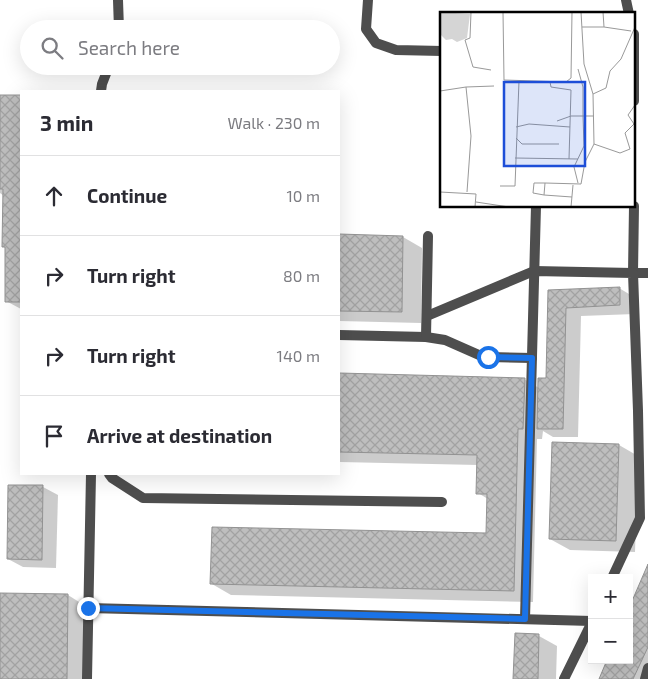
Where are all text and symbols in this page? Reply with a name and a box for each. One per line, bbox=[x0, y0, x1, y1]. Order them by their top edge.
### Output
inset map bbox=[440, 12, 636, 208]
search box bbox=[20, 20, 340, 75]
icon: search bbox=[38, 34, 66, 62]
text: Search here bbox=[78, 36, 180, 59]
text: 3 min bbox=[40, 110, 93, 135]
text: Walk · 230 m bbox=[227, 113, 320, 132]
icon: ahead bbox=[40, 182, 68, 210]
text: Continue bbox=[87, 184, 167, 207]
text: 10 m bbox=[286, 186, 320, 205]
icon: right bbox=[40, 262, 68, 290]
text: Turn right bbox=[87, 264, 175, 287]
text: 80 m bbox=[283, 266, 320, 285]
icon: right bbox=[40, 342, 68, 370]
text: Turn right bbox=[87, 344, 175, 367]
text: 140 m bbox=[277, 346, 320, 365]
route start bbox=[477, 346, 500, 369]
icon: arrive bbox=[40, 422, 68, 450]
text: Arrive at destination bbox=[87, 424, 272, 447]
map controls bbox=[588, 574, 633, 664]
button: + bbox=[588, 574, 633, 619]
route end bbox=[77, 597, 100, 620]
button: − bbox=[588, 619, 633, 664]

